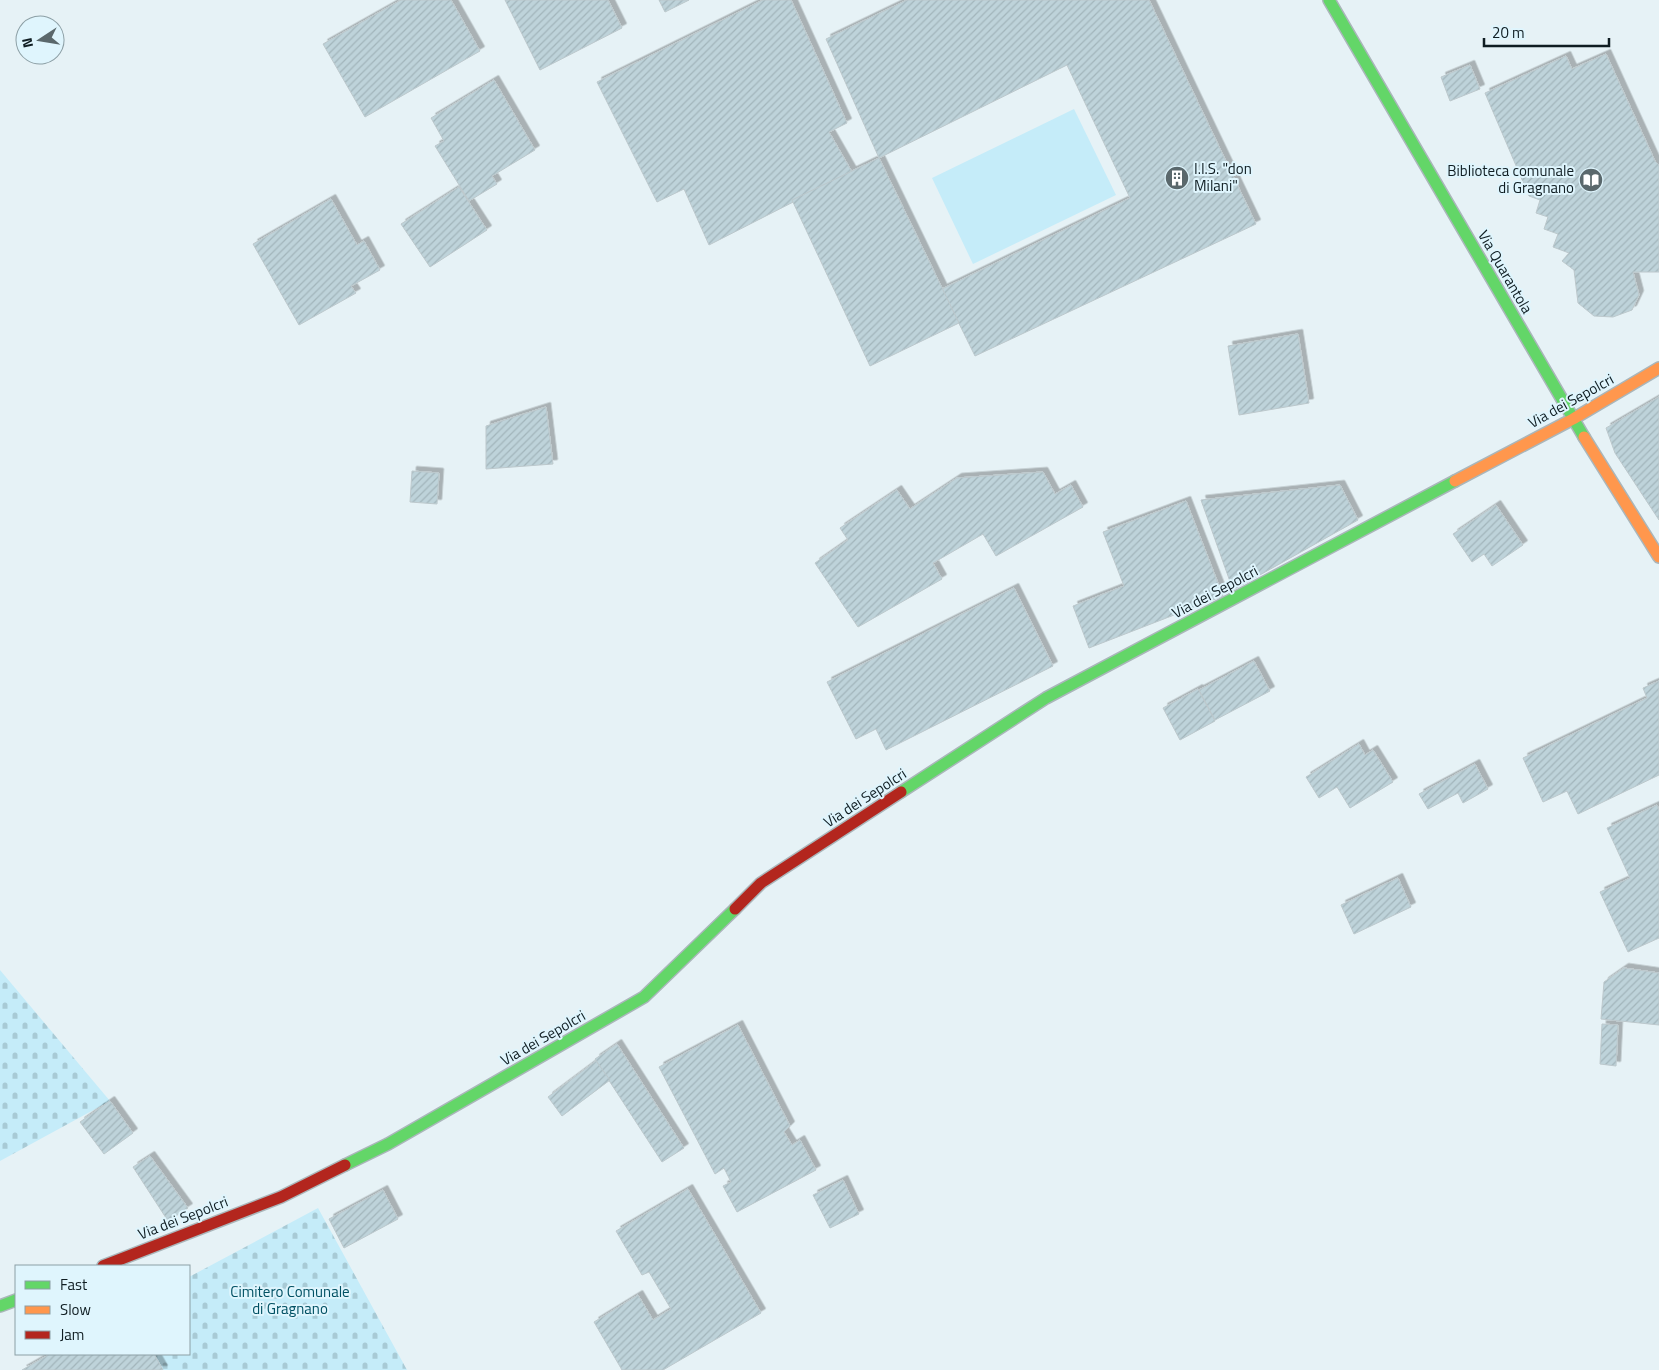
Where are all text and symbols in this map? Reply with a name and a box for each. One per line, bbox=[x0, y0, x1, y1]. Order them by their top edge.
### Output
north arrow bbox=[15, 15, 65, 65]
scale bar bbox=[1484, 15, 1609, 47]
text: 20 m bbox=[1492, 21, 1525, 44]
text: N bbox=[16, 36, 38, 50]
place label: I.I.S. "don Milani" bbox=[1194, 157, 1252, 197]
place label: Biblioteca comunale di Gragnano bbox=[1447, 159, 1574, 199]
building icon: I.I.S. "don Milani" bbox=[1164, 165, 1190, 191]
library icon: Biblioteca comunale di Gragnano bbox=[1578, 167, 1604, 193]
street label: Via Quarantola bbox=[1472, 226, 1539, 318]
street label: Via dei Sepolcri bbox=[1524, 367, 1618, 434]
street label: Via dei Sepolcri bbox=[1167, 559, 1262, 624]
street label: Via dei Sepolcri bbox=[819, 762, 911, 833]
street label: Via dei Sepolcri bbox=[496, 1004, 590, 1071]
street label: Via dei Sepolcri bbox=[134, 1190, 231, 1245]
legend bbox=[15, 1265, 190, 1355]
text: Fast bbox=[60, 1273, 88, 1296]
park label: Cimitero Comunale di Gragnano bbox=[230, 1280, 350, 1320]
text: Slow bbox=[60, 1298, 91, 1321]
text: Jam bbox=[60, 1323, 84, 1346]

